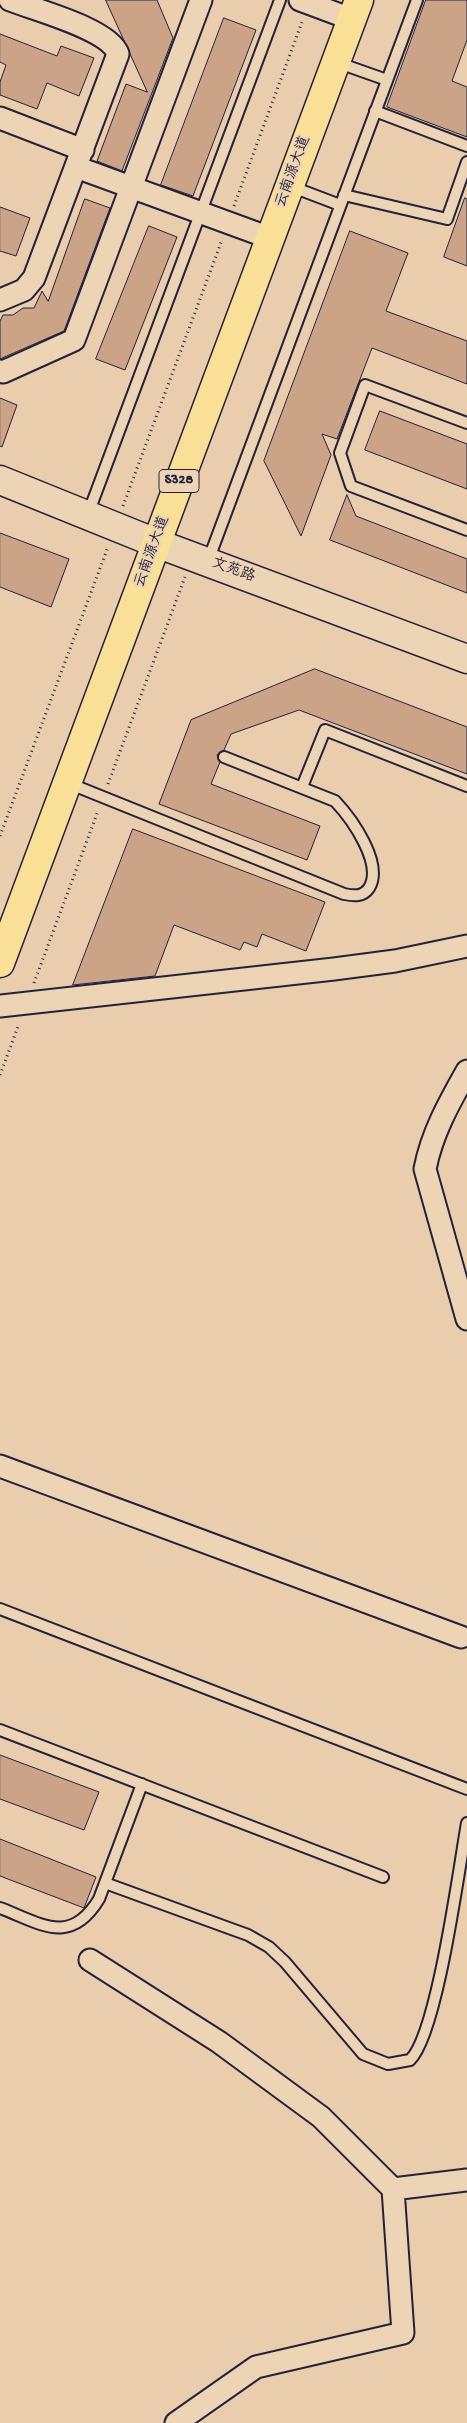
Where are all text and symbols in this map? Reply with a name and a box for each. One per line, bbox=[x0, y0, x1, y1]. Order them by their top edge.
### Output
street label: 云南源大道 bbox=[273, 134, 315, 210]
road number: S328 bbox=[159, 470, 199, 492]
street label: 云南源大道 bbox=[132, 514, 174, 590]
street label: 文苑路 bbox=[209, 555, 257, 587]

